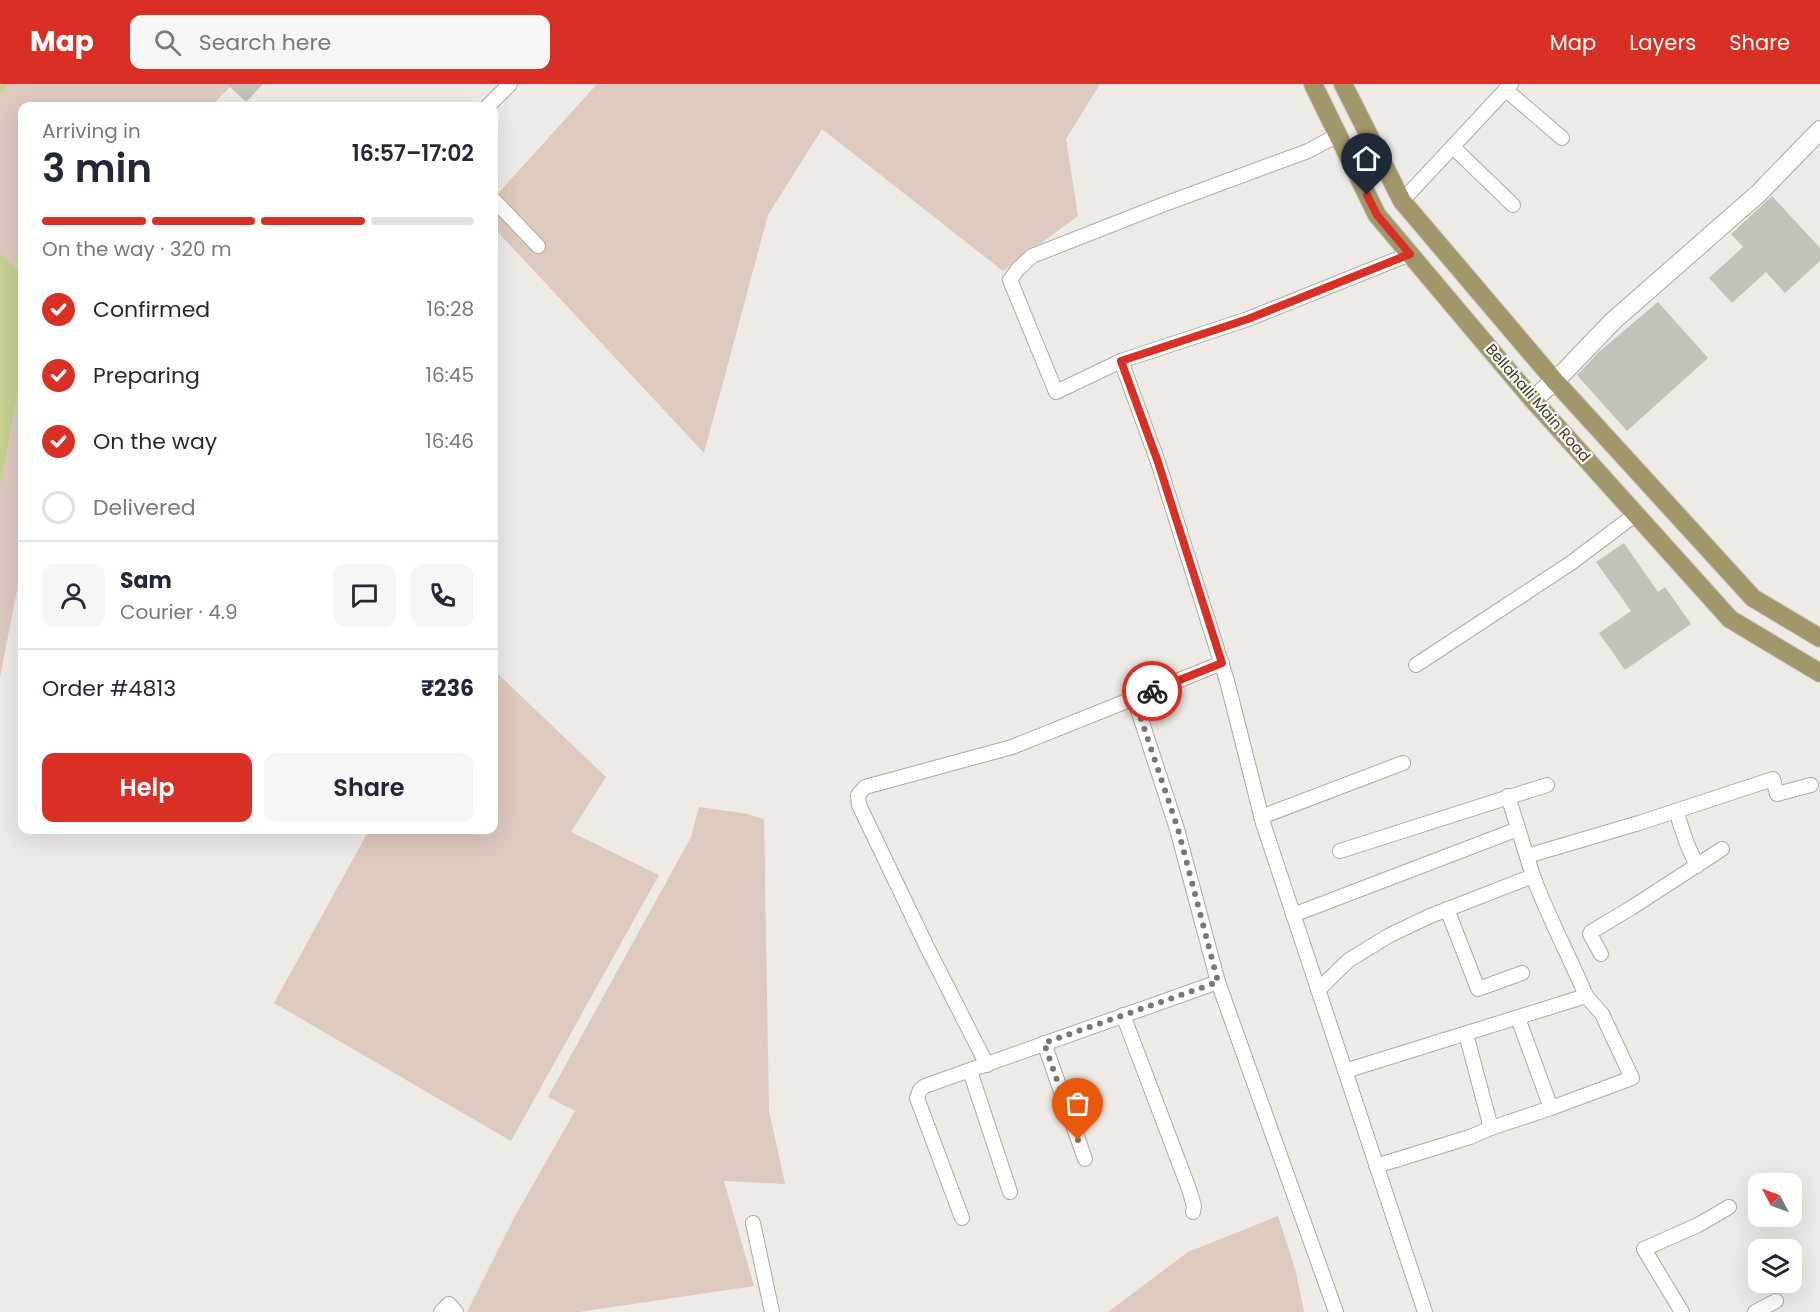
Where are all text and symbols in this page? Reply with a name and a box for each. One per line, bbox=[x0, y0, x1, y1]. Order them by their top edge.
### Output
search box bbox=[130, 15, 550, 69]
text: Map bbox=[30, 22, 94, 61]
icon: search bbox=[151, 26, 184, 59]
text: Search here bbox=[199, 27, 331, 58]
text: Map bbox=[1550, 28, 1596, 57]
text: Layers bbox=[1629, 28, 1696, 57]
text: Share bbox=[1729, 28, 1790, 57]
text: Arriving in bbox=[42, 117, 141, 145]
pin bbox=[1341, 133, 1392, 195]
text: 16:57–17:02 bbox=[352, 138, 474, 169]
text: 3 min bbox=[42, 141, 152, 196]
icon: home bbox=[1350, 142, 1383, 175]
text: On the way · 320 m bbox=[42, 235, 232, 263]
icon: check bbox=[42, 293, 75, 326]
text: Confirmed bbox=[93, 294, 210, 325]
text: 16:28 bbox=[427, 295, 474, 323]
street label: Bellahalli Main Road bbox=[1481, 339, 1596, 466]
icon: check bbox=[42, 359, 75, 392]
text: Preparing bbox=[93, 360, 200, 391]
text: 16:45 bbox=[426, 361, 474, 389]
icon: check bbox=[42, 425, 75, 458]
text: On the way bbox=[93, 426, 217, 457]
text: 16:46 bbox=[425, 427, 474, 455]
text: Delivered bbox=[93, 492, 196, 523]
button: person bbox=[42, 564, 105, 627]
button: chat bbox=[333, 564, 396, 627]
button: phone bbox=[411, 564, 474, 627]
text: Sam bbox=[120, 565, 172, 596]
text: Courier · 4.9 bbox=[120, 598, 238, 626]
courier bbox=[1122, 661, 1182, 721]
text: Order #4813 bbox=[42, 673, 176, 704]
text: ₹236 bbox=[421, 673, 474, 704]
icon: bike bbox=[1136, 675, 1169, 708]
button: Help bbox=[42, 753, 252, 822]
button: Share bbox=[264, 753, 474, 822]
pin bbox=[1052, 1078, 1103, 1140]
icon: bag bbox=[1061, 1087, 1094, 1120]
north arrow bbox=[1748, 1173, 1802, 1227]
map controls bbox=[1748, 1173, 1802, 1293]
button: layers bbox=[1748, 1239, 1802, 1293]

